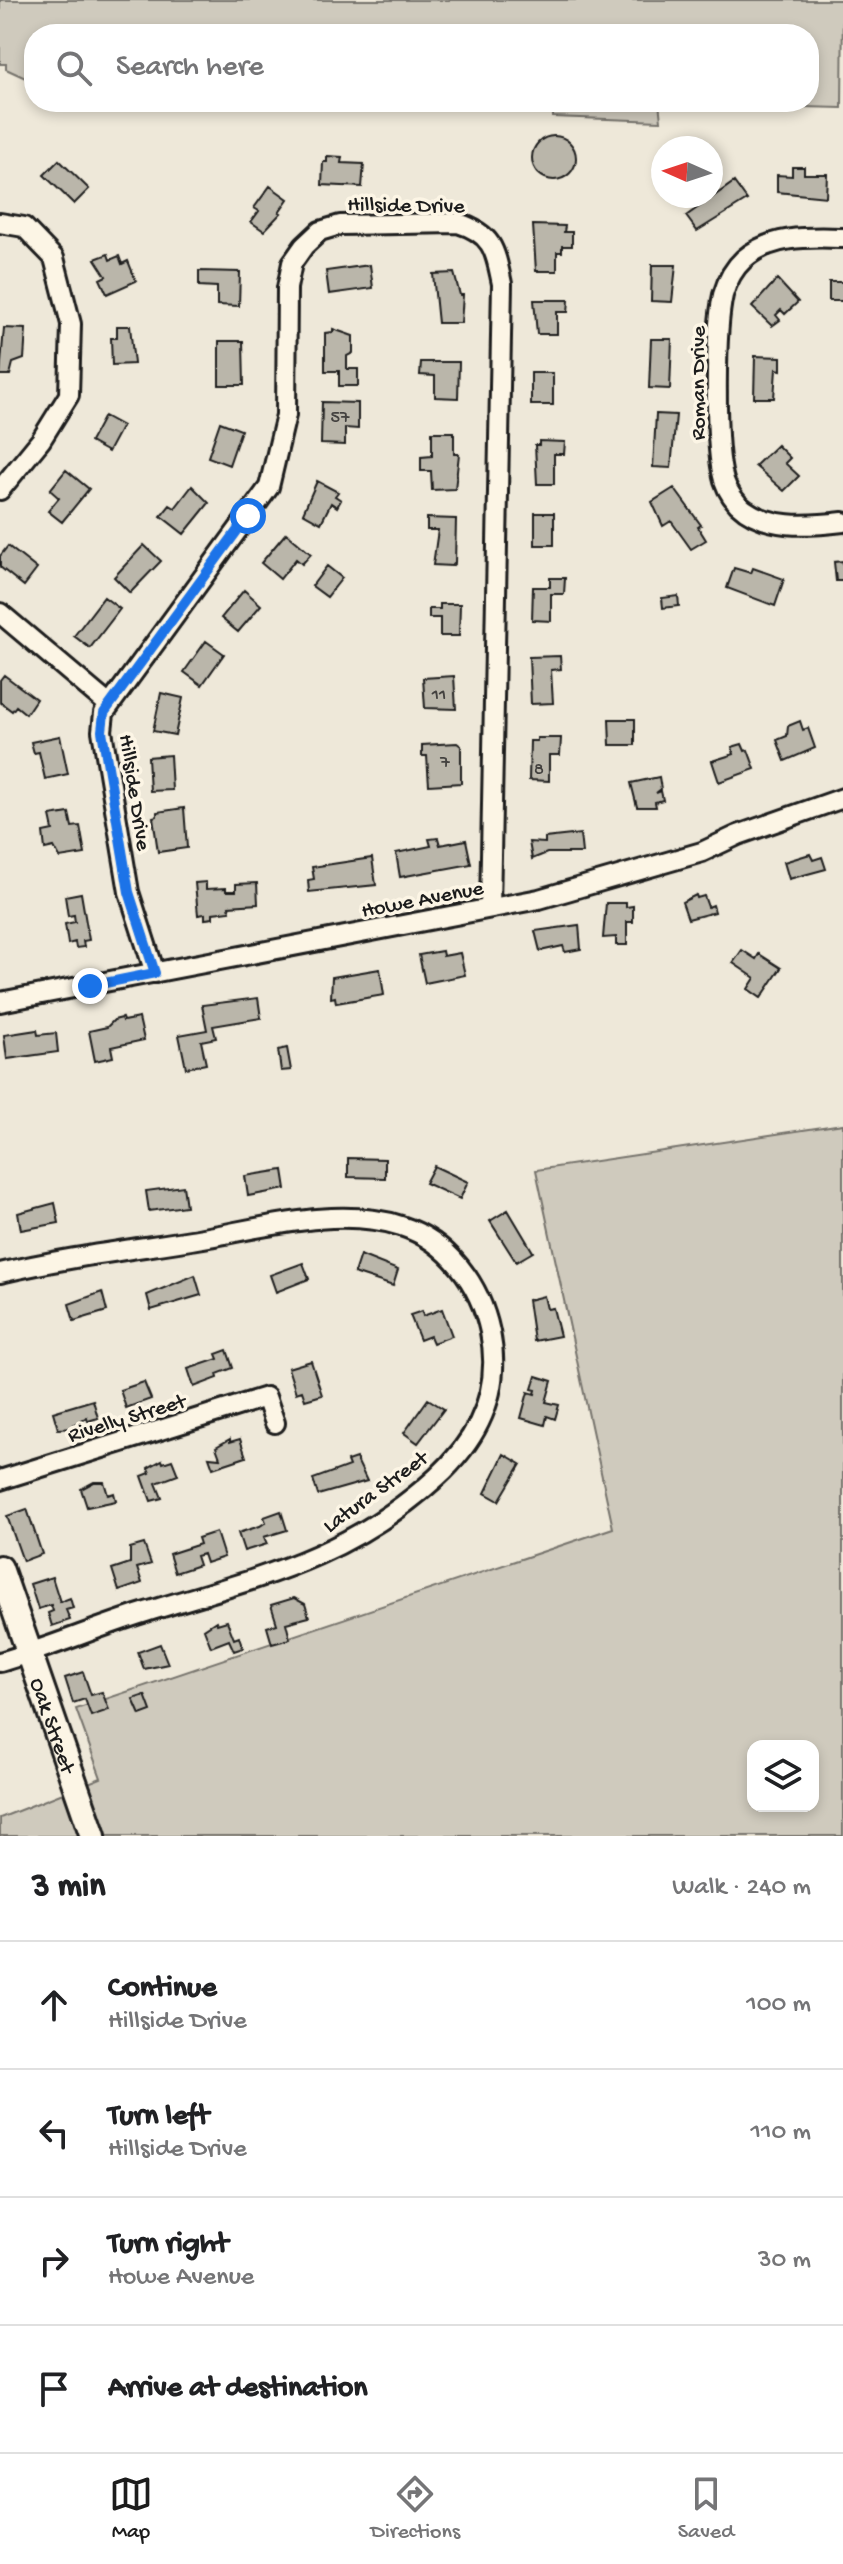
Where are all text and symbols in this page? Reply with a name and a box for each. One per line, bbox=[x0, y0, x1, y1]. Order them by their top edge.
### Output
search box bbox=[24, 24, 819, 112]
icon: search bbox=[52, 46, 96, 90]
text: Search here bbox=[116, 51, 264, 86]
north arrow bbox=[651, 136, 723, 208]
street label: Hillside Drive bbox=[347, 193, 465, 221]
street label: Roman Drive bbox=[687, 325, 713, 440]
house number: 57 bbox=[331, 408, 350, 429]
route start bbox=[230, 498, 266, 534]
house number: 11 bbox=[431, 685, 446, 706]
street label: Hillside Drive bbox=[111, 733, 155, 853]
house number: 7 bbox=[439, 753, 450, 774]
house number: 8 bbox=[534, 760, 544, 781]
street label: Howe Avenue bbox=[360, 876, 487, 925]
route end bbox=[72, 968, 108, 1004]
street label: Rivelly Street bbox=[65, 1389, 191, 1450]
street label: Latura Street bbox=[319, 1445, 436, 1540]
street label: Oak Street bbox=[22, 1675, 80, 1779]
map controls bbox=[747, 1740, 819, 1812]
button: layers bbox=[747, 1740, 819, 1812]
text: 3 min bbox=[32, 1868, 105, 1908]
text: Walk · 240 m bbox=[672, 1873, 811, 1904]
text: Continue bbox=[108, 1972, 217, 2007]
icon: ahead bbox=[32, 1983, 76, 2027]
text: 100 m bbox=[746, 1990, 811, 2021]
text: Hillside Drive bbox=[108, 2007, 247, 2038]
text: Turn left bbox=[108, 2100, 209, 2135]
icon: left bbox=[32, 2111, 76, 2155]
text: 110 m bbox=[751, 2118, 811, 2149]
text: Hillside Drive bbox=[108, 2135, 247, 2166]
text: Turn right bbox=[108, 2228, 228, 2263]
icon: right bbox=[32, 2239, 76, 2283]
text: 30 m bbox=[758, 2246, 811, 2277]
text: Howe Avenue bbox=[108, 2263, 254, 2294]
icon: arrive bbox=[32, 2367, 76, 2411]
text: Arrive at destination bbox=[108, 2372, 368, 2407]
tab: Map bbox=[109, 2472, 153, 2546]
tab: Directions bbox=[371, 2472, 460, 2546]
tab: Saved bbox=[678, 2472, 734, 2546]

